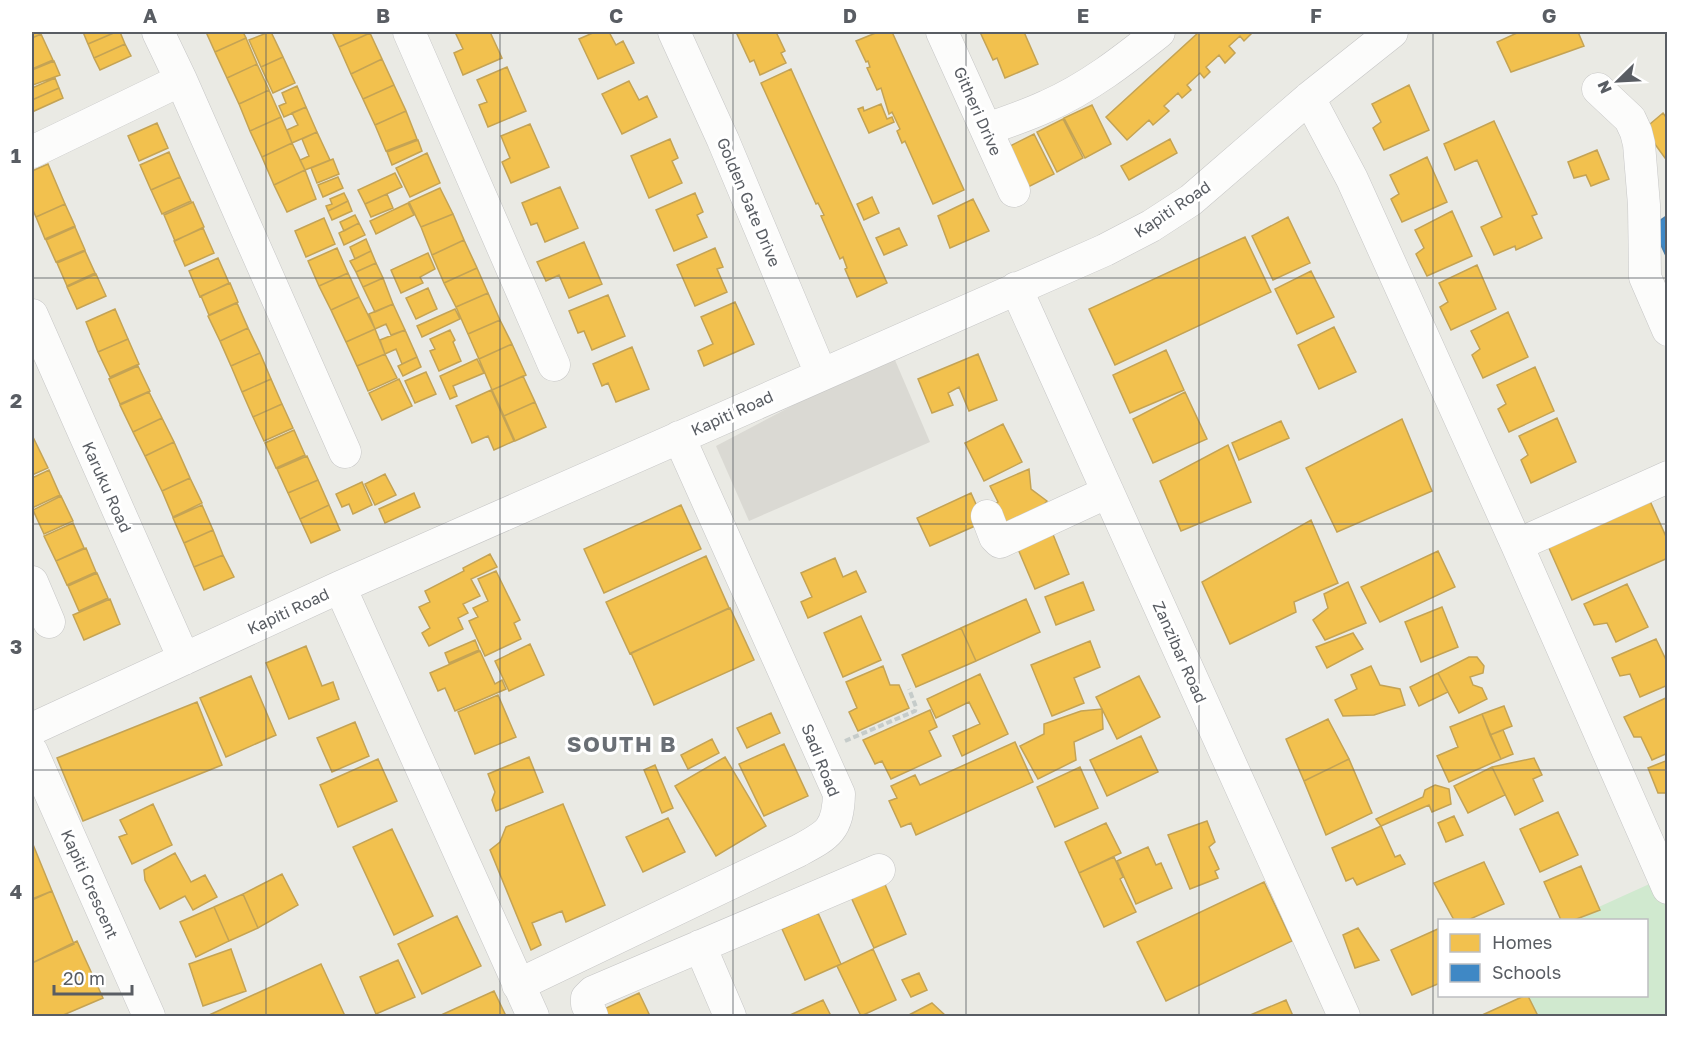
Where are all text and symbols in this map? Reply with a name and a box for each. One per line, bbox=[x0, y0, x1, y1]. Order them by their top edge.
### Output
text: A bbox=[143, 3, 157, 27]
text: B bbox=[376, 3, 390, 27]
text: C bbox=[609, 3, 623, 27]
text: D bbox=[843, 3, 857, 27]
text: E bbox=[1077, 3, 1089, 27]
text: F bbox=[1310, 3, 1322, 27]
text: G bbox=[1542, 3, 1556, 27]
north arrow bbox=[1588, 51, 1648, 111]
street label: Githeri Drive bbox=[949, 63, 1007, 159]
text: N bbox=[1593, 77, 1616, 97]
street label: Golden Gate Drive bbox=[713, 134, 785, 270]
text: 1 bbox=[11, 143, 21, 167]
street label: Kapiti Road bbox=[1130, 176, 1214, 242]
street label: Kapiti Road bbox=[688, 386, 776, 440]
text: 2 bbox=[10, 388, 22, 412]
street label: Karuku Road bbox=[78, 438, 136, 536]
street label: Kapiti Road bbox=[244, 583, 332, 639]
street label: Zanzibar Road bbox=[1149, 598, 1211, 706]
text: 3 bbox=[10, 634, 22, 658]
street label: Sadi Road bbox=[797, 721, 845, 799]
district label: SOUTH B bbox=[567, 730, 677, 757]
street label: Kapiti Crescent bbox=[57, 826, 123, 942]
text: 4 bbox=[10, 879, 22, 903]
legend bbox=[1438, 919, 1648, 997]
text: Homes bbox=[1492, 931, 1552, 953]
scale bar bbox=[54, 958, 132, 996]
text: Schools bbox=[1492, 961, 1561, 983]
text: 20 m bbox=[63, 967, 105, 989]

